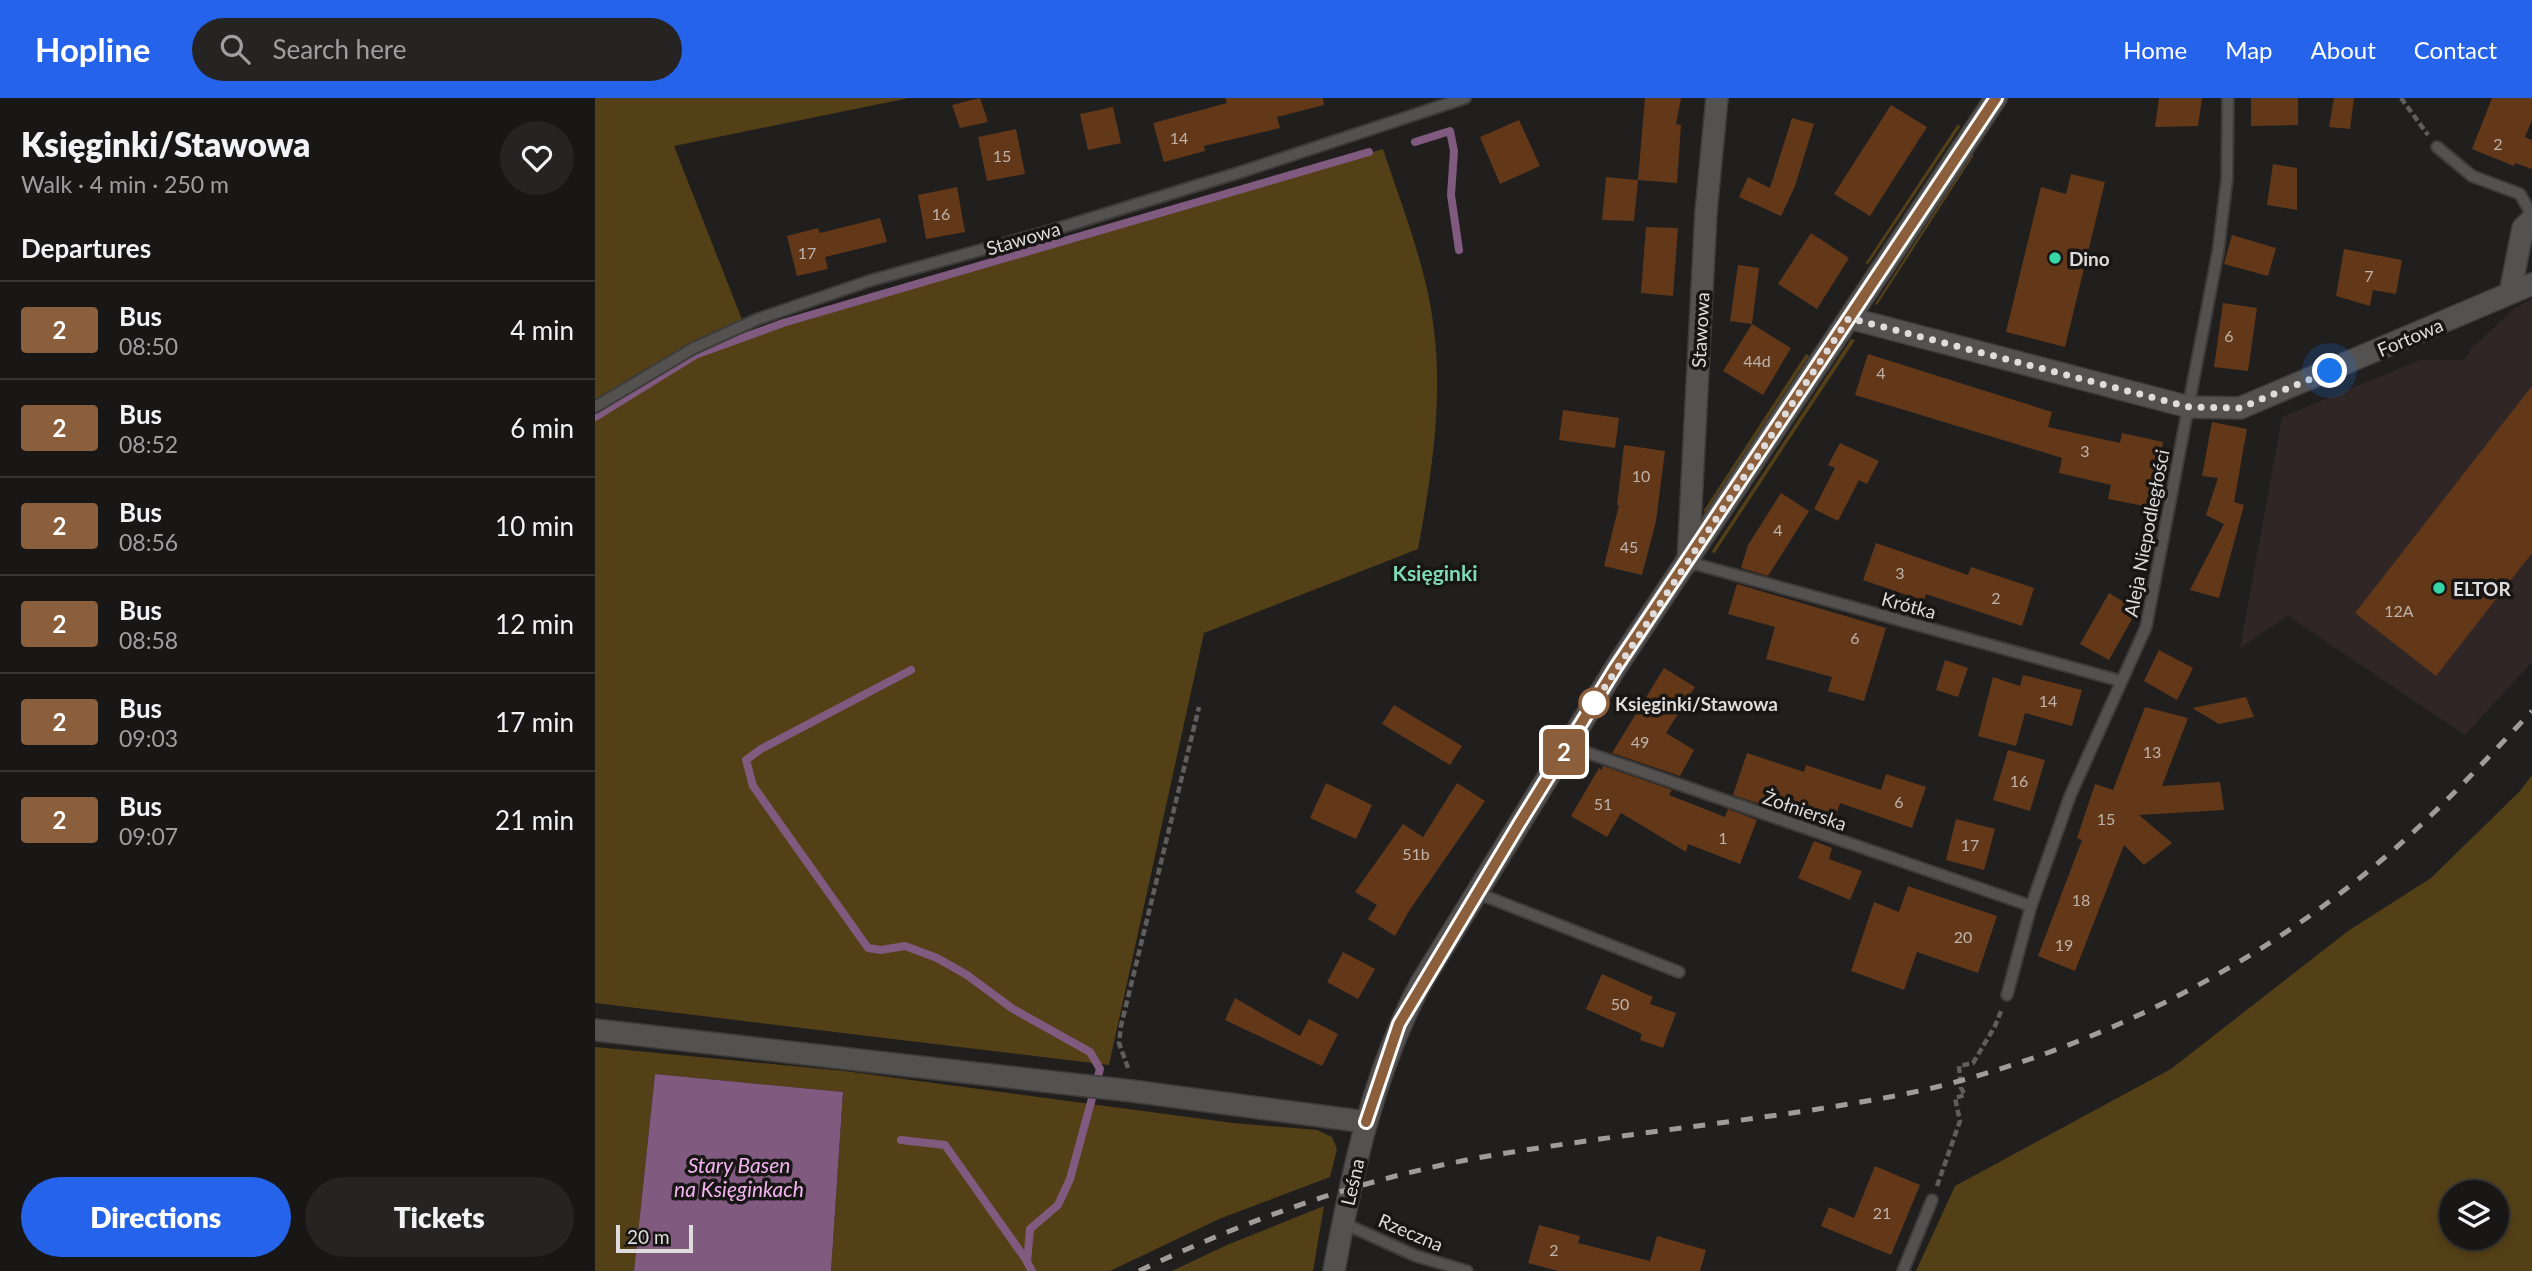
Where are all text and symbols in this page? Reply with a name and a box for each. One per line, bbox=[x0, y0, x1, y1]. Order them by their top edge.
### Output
search box bbox=[192, 18, 682, 81]
text: Hopline bbox=[35, 29, 150, 69]
icon: search bbox=[216, 30, 254, 68]
text: Search here bbox=[272, 33, 407, 65]
text: Home bbox=[2123, 35, 2187, 64]
text: Map bbox=[2225, 35, 2273, 64]
text: About bbox=[2311, 35, 2376, 64]
text: Contact bbox=[2414, 35, 2497, 64]
button: heart bbox=[500, 121, 574, 195]
text: Księginki/Stawowa bbox=[21, 124, 310, 164]
house number: 14 bbox=[1170, 128, 1188, 147]
house number: 2 bbox=[2493, 134, 2503, 153]
house number: 15 bbox=[993, 146, 1011, 165]
text: Walk · 4 min · 250 m bbox=[21, 170, 229, 198]
house number: 16 bbox=[932, 204, 950, 223]
street label: Stawowa bbox=[983, 217, 1063, 259]
text: Departures bbox=[21, 232, 151, 264]
house number: 17 bbox=[798, 243, 816, 262]
place label: Dino bbox=[2069, 247, 2110, 270]
marker: Dino bbox=[2047, 250, 2063, 266]
house number: 7 bbox=[2364, 266, 2374, 285]
street label: Stawowa bbox=[1687, 292, 1713, 368]
text: Bus bbox=[119, 300, 162, 332]
street label: Fortowa bbox=[2374, 313, 2446, 361]
text: 4 min bbox=[510, 314, 574, 346]
text: 2 bbox=[53, 315, 66, 344]
house number: 6 bbox=[2224, 326, 2234, 345]
text: 08:50 bbox=[119, 332, 178, 360]
house number: 44d bbox=[1743, 351, 1771, 370]
your location bbox=[2312, 353, 2347, 388]
house number: 4 bbox=[1876, 363, 1886, 382]
text: Bus bbox=[119, 398, 162, 430]
text: 6 min bbox=[510, 412, 574, 444]
text: 2 bbox=[53, 413, 66, 442]
text: 08:52 bbox=[119, 430, 178, 458]
house number: 3 bbox=[2080, 441, 2090, 460]
street label: Aleja Niepodległości bbox=[2118, 447, 2174, 619]
house number: 10 bbox=[1632, 466, 1650, 485]
text: Bus bbox=[119, 496, 162, 528]
text: 10 min bbox=[495, 510, 574, 542]
text: 2 bbox=[53, 511, 66, 540]
house number: 4 bbox=[1773, 520, 1783, 539]
text: 08:56 bbox=[119, 528, 178, 556]
house number: 45 bbox=[1620, 537, 1638, 556]
district label: Księginki bbox=[1393, 560, 1477, 585]
house number: 3 bbox=[1895, 563, 1905, 582]
place label: ELTOR bbox=[2453, 577, 2511, 600]
marker: ELTOR bbox=[2431, 580, 2447, 596]
street label: Krótka bbox=[1879, 587, 1939, 623]
house number: 2 bbox=[1991, 588, 2001, 607]
text: Bus bbox=[119, 594, 162, 626]
house number: 12A bbox=[2384, 601, 2414, 620]
text: 12 min bbox=[495, 608, 574, 640]
text: 2 bbox=[53, 609, 66, 638]
text: 08:58 bbox=[119, 626, 178, 654]
house number: 6 bbox=[1850, 628, 1860, 647]
marker: Księginki/Stawowa bbox=[1579, 688, 1609, 718]
house number: 14 bbox=[2039, 691, 2057, 710]
text: Bus bbox=[119, 692, 162, 724]
place label: Księginki/Stawowa bbox=[1615, 692, 1778, 715]
text: 17 min bbox=[495, 706, 574, 738]
text: 2 bbox=[53, 707, 66, 736]
text: 09:03 bbox=[119, 724, 178, 752]
line badge: 2 bbox=[1541, 729, 1587, 775]
house number: 49 bbox=[1631, 732, 1649, 751]
text: 2 bbox=[1557, 737, 1571, 766]
house number: 13 bbox=[2143, 742, 2161, 761]
house number: 16 bbox=[2010, 771, 2028, 790]
street label: Żołnierska bbox=[1760, 785, 1850, 835]
text: Bus bbox=[119, 790, 162, 822]
house number: 6 bbox=[1894, 792, 1904, 811]
house number: 51 bbox=[1594, 794, 1612, 813]
text: 21 min bbox=[495, 804, 574, 836]
text: 2 bbox=[53, 805, 66, 834]
house number: 15 bbox=[2097, 809, 2115, 828]
text: 09:07 bbox=[119, 822, 178, 850]
house number: 1 bbox=[1718, 828, 1728, 847]
house number: 17 bbox=[1961, 835, 1979, 854]
house number: 51b bbox=[1402, 844, 1430, 863]
house number: 18 bbox=[2072, 890, 2090, 909]
house number: 20 bbox=[1954, 927, 1972, 946]
house number: 19 bbox=[2055, 935, 2073, 954]
house number: 50 bbox=[1611, 994, 1629, 1013]
water label: Stary Basen na Księginkach bbox=[674, 1152, 804, 1201]
street label: Leśna bbox=[1335, 1156, 1369, 1208]
button: Directions bbox=[21, 1177, 291, 1257]
button: Tickets bbox=[305, 1177, 574, 1257]
map controls bbox=[2439, 1180, 2509, 1250]
button: layers bbox=[2439, 1180, 2509, 1250]
house number: 21 bbox=[1873, 1203, 1891, 1222]
street label: Rzeczna bbox=[1375, 1208, 1447, 1256]
scale bar bbox=[616, 1222, 693, 1254]
text: 20 m bbox=[627, 1225, 670, 1248]
house number: 2 bbox=[1549, 1240, 1559, 1259]

